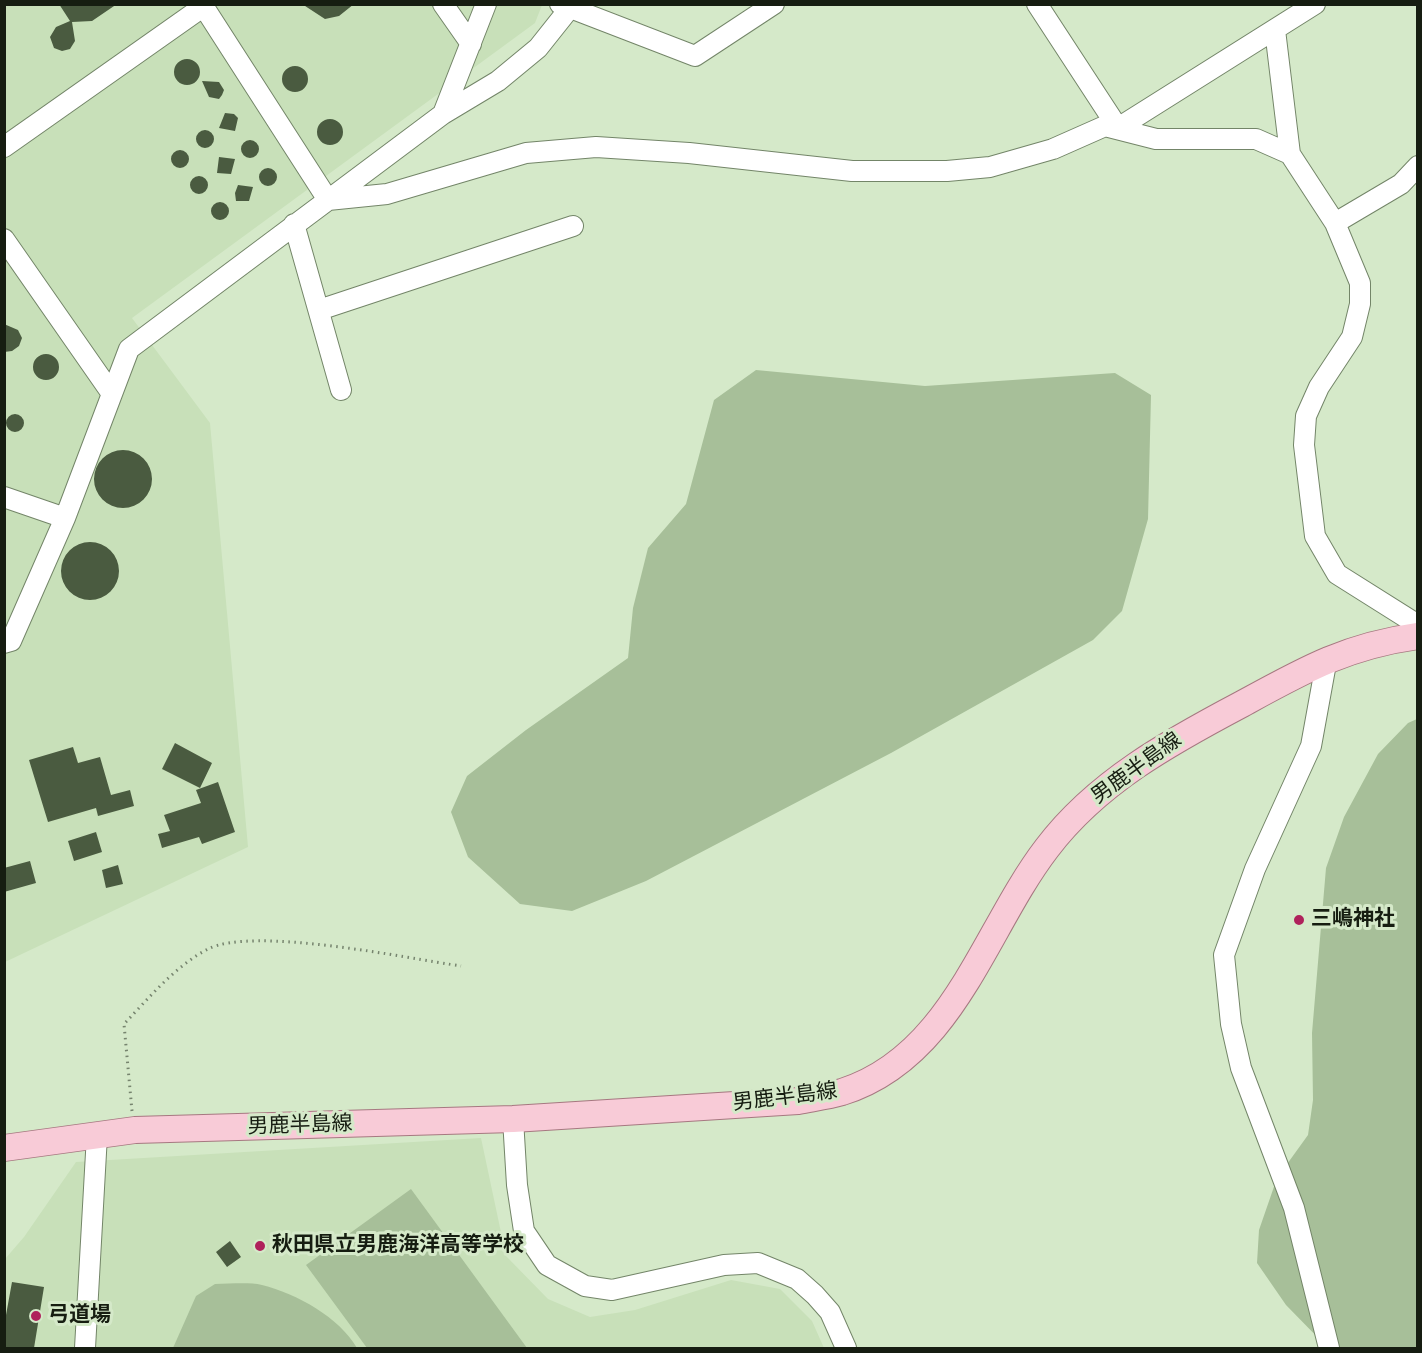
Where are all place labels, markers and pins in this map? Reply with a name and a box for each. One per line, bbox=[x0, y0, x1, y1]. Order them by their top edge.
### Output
place label: 三嶋神社 bbox=[1311, 907, 1395, 933]
marker: 三嶋神社 bbox=[1292, 913, 1306, 927]
place label: 秋田県立男鹿海洋高等学校 bbox=[272, 1233, 524, 1259]
marker: 秋田県立男鹿海洋高等学校 bbox=[253, 1239, 267, 1253]
place label: 弓道場 bbox=[48, 1303, 111, 1329]
marker: 弓道場 bbox=[29, 1309, 43, 1323]

